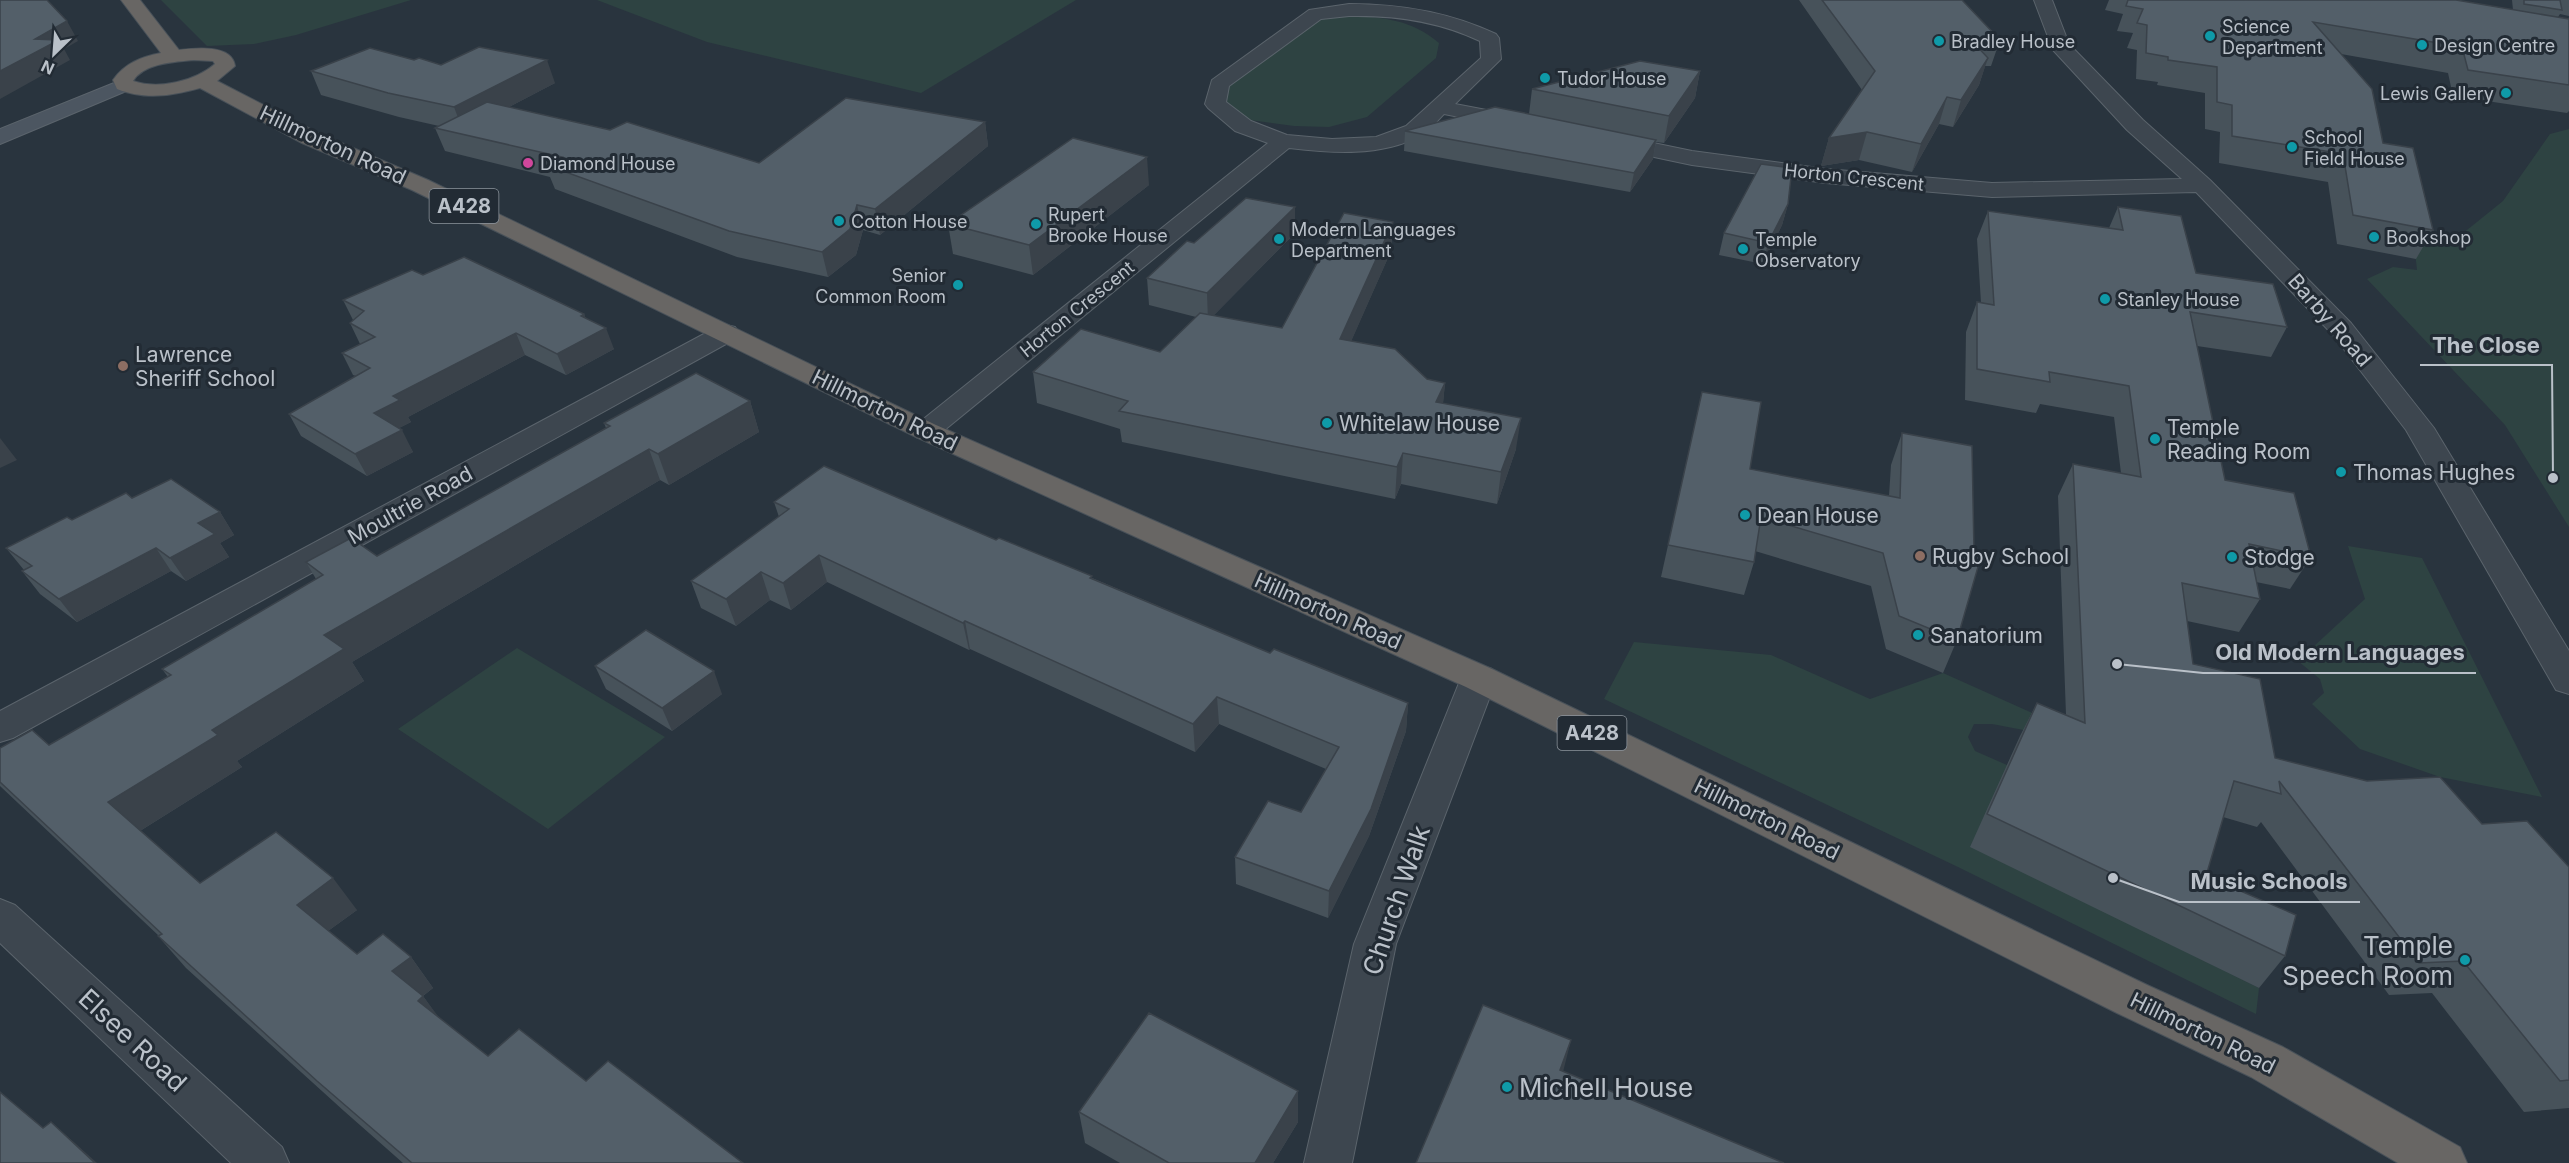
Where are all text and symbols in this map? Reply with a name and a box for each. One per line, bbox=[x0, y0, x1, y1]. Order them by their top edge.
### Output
place label: Science Department bbox=[2222, 16, 2323, 58]
north arrow bbox=[24, 24, 84, 84]
marker: Science Department bbox=[2203, 29, 2217, 43]
place label: Bradley House bbox=[1951, 31, 2075, 52]
marker: Bradley House bbox=[1932, 34, 1946, 48]
place label: Design Centre bbox=[2434, 35, 2555, 56]
marker: Design Centre bbox=[2415, 38, 2429, 52]
text: N bbox=[38, 56, 57, 79]
place label: Tudor House bbox=[1557, 68, 1666, 89]
marker: Tudor House bbox=[1538, 71, 1552, 85]
place label: Lewis Gallery bbox=[2380, 83, 2494, 104]
marker: Lewis Gallery bbox=[2499, 86, 2513, 100]
street label: Hillmorton Road bbox=[256, 100, 410, 190]
place label: School Field House bbox=[2304, 127, 2405, 169]
marker: School Field House bbox=[2285, 140, 2299, 154]
place label: Diamond House bbox=[540, 153, 676, 174]
marker: Diamond House bbox=[521, 156, 535, 170]
street label: Horton Crescent bbox=[1783, 159, 1925, 195]
road number: A428 bbox=[430, 189, 498, 223]
place label: Rupert Brooke House bbox=[1048, 204, 1168, 246]
place label: Cotton House bbox=[851, 211, 967, 232]
marker: Cotton House bbox=[832, 214, 846, 228]
marker: Rupert Brooke House bbox=[1029, 217, 1043, 231]
place label: Modern Languages Department bbox=[1291, 219, 1456, 261]
place label: Bookshop bbox=[2386, 227, 2471, 248]
place label: Temple Observatory bbox=[1755, 229, 1861, 271]
marker: Bookshop bbox=[2367, 230, 2381, 244]
marker: Modern Languages Department bbox=[1272, 232, 1286, 246]
marker: Temple Observatory bbox=[1736, 242, 1750, 256]
street label: Horton Crescent bbox=[1016, 257, 1138, 361]
place label: Senior Common Room bbox=[815, 265, 946, 307]
street label: Barby Road bbox=[2283, 269, 2377, 371]
marker: Senior Common Room bbox=[951, 278, 965, 292]
place label: Stanley House bbox=[2117, 289, 2240, 310]
marker: Stanley House bbox=[2098, 292, 2112, 306]
callout: The Close bbox=[2420, 325, 2552, 365]
text: The Close bbox=[2432, 332, 2540, 358]
place label: Lawrence Sheriff School bbox=[135, 342, 275, 391]
marker: Lawrence Sheriff School bbox=[116, 359, 130, 373]
street label: Hillmorton Road bbox=[808, 364, 962, 456]
place label: Whitelaw House bbox=[1339, 411, 1500, 436]
place label: Temple Reading Room bbox=[2167, 415, 2310, 464]
marker: Whitelaw House bbox=[1320, 416, 1334, 430]
marker: Temple Reading Room bbox=[2148, 432, 2162, 446]
place label: Thomas Hughes bbox=[2353, 460, 2515, 485]
street label: Moultrie Road bbox=[343, 461, 477, 549]
marker: Thomas Hughes bbox=[2334, 465, 2348, 479]
place label: Dean House bbox=[1757, 503, 1879, 528]
marker: Dean House bbox=[1738, 508, 1752, 522]
place label: Rugby School bbox=[1932, 544, 2069, 569]
place label: Stodge bbox=[2244, 545, 2315, 570]
marker: Rugby School bbox=[1913, 549, 1927, 563]
marker: Stodge bbox=[2225, 550, 2239, 564]
street label: Hillmorton Road bbox=[1251, 567, 1405, 655]
place label: Sanatorium bbox=[1930, 623, 2043, 648]
marker: Sanatorium bbox=[1911, 628, 1925, 642]
callout: Old Modern Languages bbox=[2203, 633, 2476, 673]
text: Old Modern Languages bbox=[2215, 639, 2465, 665]
road number: A428 bbox=[1558, 716, 1626, 750]
street label: Hillmorton Road bbox=[1690, 773, 1844, 865]
street label: Church Walk bbox=[1356, 821, 1436, 979]
callout: Music Schools bbox=[2179, 862, 2360, 902]
text: Music Schools bbox=[2191, 868, 2347, 894]
place label: Temple Speech Room bbox=[2282, 930, 2453, 991]
marker: Temple Speech Room bbox=[2458, 953, 2472, 967]
street label: Elsee Road bbox=[73, 982, 193, 1098]
street label: Hillmorton Road bbox=[2126, 987, 2280, 1079]
place label: Michell House bbox=[1519, 1072, 1693, 1103]
marker: Michell House bbox=[1500, 1080, 1514, 1094]

